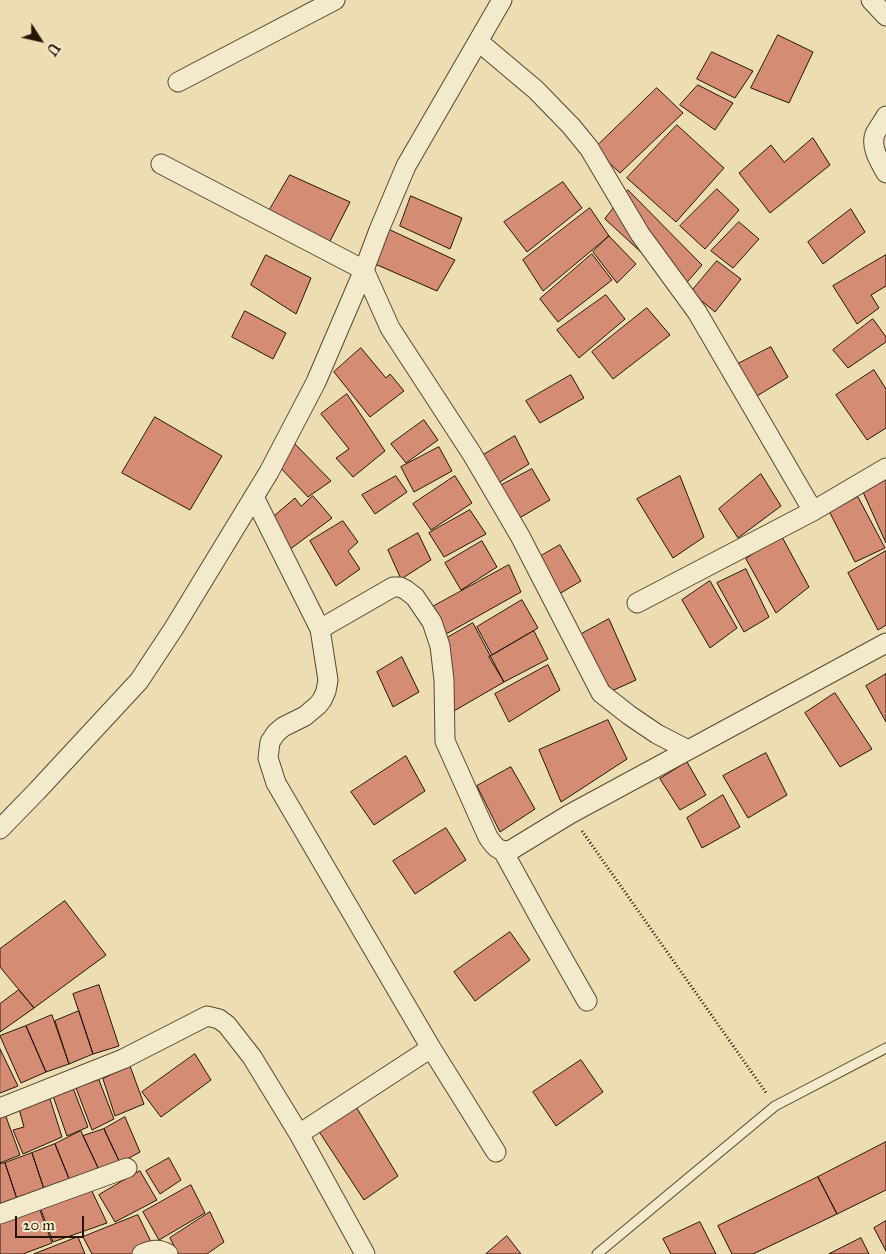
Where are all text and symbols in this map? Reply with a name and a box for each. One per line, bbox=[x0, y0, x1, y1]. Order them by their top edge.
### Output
north arrow bbox=[15, 15, 65, 65]
text: U bbox=[43, 39, 63, 58]
scale bar bbox=[18, 1206, 86, 1238]
text: 20 m bbox=[23, 1216, 55, 1234]

